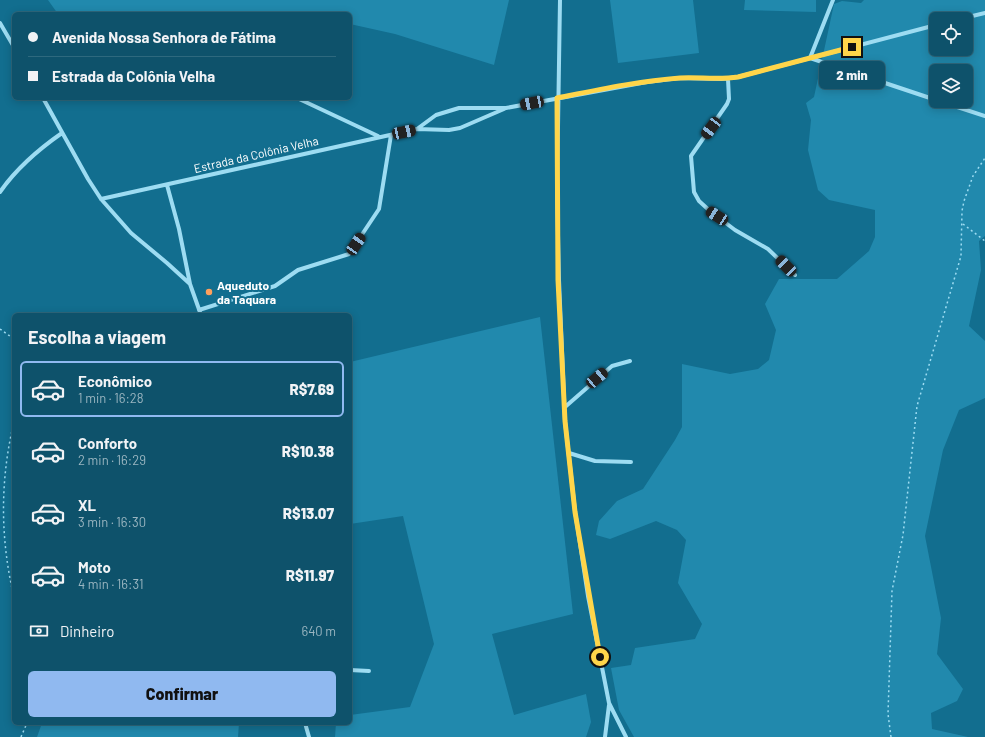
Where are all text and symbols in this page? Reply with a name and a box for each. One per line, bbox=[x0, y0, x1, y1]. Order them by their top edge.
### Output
map controls bbox=[929, 12, 973, 108]
button: locate bbox=[929, 12, 973, 56]
text: Avenida Nossa Senhora de Fátima bbox=[52, 28, 276, 46]
route end bbox=[843, 38, 861, 56]
callout: 2 min bbox=[819, 61, 885, 89]
button: layers bbox=[929, 64, 973, 108]
text: Estrada da Colônia Velha bbox=[52, 67, 215, 85]
text: 2 min bbox=[836, 67, 868, 83]
car bbox=[519, 95, 545, 111]
car bbox=[699, 115, 723, 141]
car bbox=[391, 124, 417, 140]
street label: Estrada da Colônia Velha bbox=[192, 133, 320, 175]
car bbox=[704, 204, 730, 228]
car bbox=[344, 231, 368, 257]
car bbox=[773, 253, 799, 279]
place label: Aqueduto da Taquara bbox=[217, 278, 276, 306]
marker: Aqueduto da Taquara bbox=[204, 287, 214, 297]
text: Escolha a viagem bbox=[28, 326, 166, 348]
car bbox=[584, 366, 610, 390]
icon: car bbox=[30, 371, 66, 407]
text: Econômico bbox=[78, 372, 152, 390]
text: R$7.69 bbox=[289, 380, 334, 398]
text: 1 min · 16:28 bbox=[78, 390, 144, 406]
icon: car bbox=[30, 433, 66, 469]
text: Conforto bbox=[78, 434, 137, 452]
text: R$10.38 bbox=[282, 442, 334, 460]
text: 2 min · 16:29 bbox=[78, 452, 146, 468]
icon: car bbox=[30, 495, 66, 531]
text: XL bbox=[78, 496, 96, 514]
text: R$13.07 bbox=[283, 504, 334, 522]
text: 3 min · 16:30 bbox=[78, 514, 146, 530]
icon: car bbox=[30, 557, 66, 593]
text: Moto bbox=[78, 558, 111, 576]
text: R$11.97 bbox=[286, 566, 334, 584]
text: 4 min · 16:31 bbox=[78, 576, 144, 592]
icon: cash bbox=[28, 620, 50, 642]
text: Dinheiro bbox=[60, 622, 115, 640]
text: 640 m bbox=[301, 623, 336, 639]
route start bbox=[591, 648, 609, 666]
button: Confirmar bbox=[28, 671, 336, 717]

